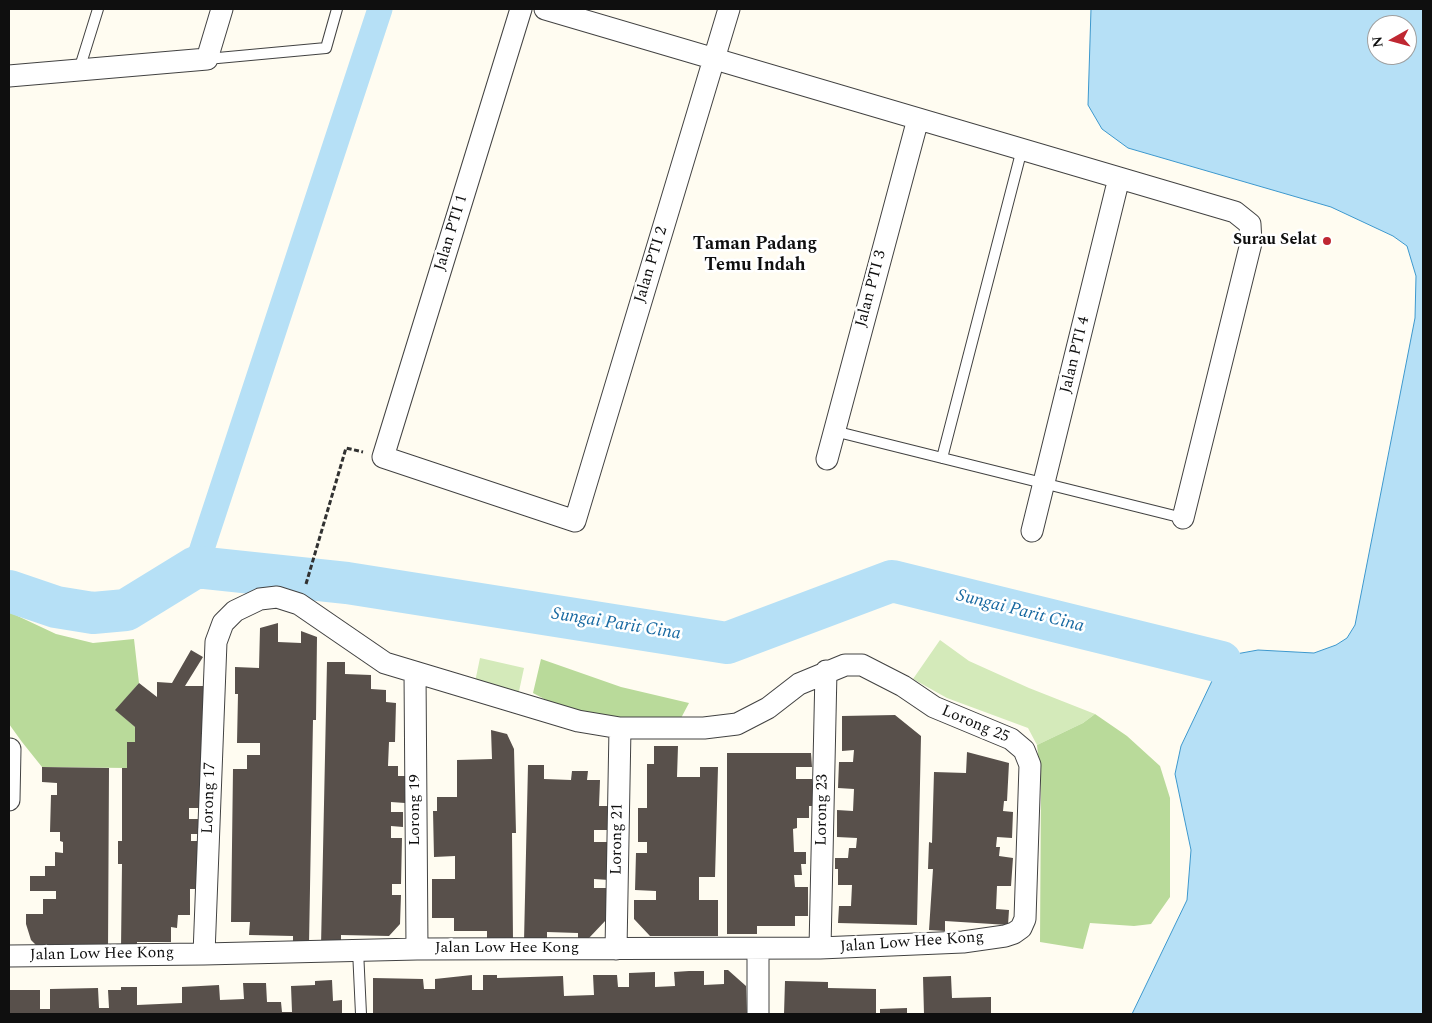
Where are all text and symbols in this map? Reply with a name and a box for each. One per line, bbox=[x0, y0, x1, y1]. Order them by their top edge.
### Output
north arrow bbox=[1367, 15, 1417, 65]
text: N bbox=[1366, 35, 1389, 49]
street label: Jalan PTI 1 bbox=[431, 193, 473, 273]
street label: Jalan PTI 2 bbox=[631, 225, 673, 305]
place label: Surau Selat bbox=[1233, 231, 1317, 251]
district label: Taman Padang Temu Indah bbox=[693, 234, 817, 276]
marker: Surau Selat bbox=[1321, 235, 1333, 247]
street label: Jalan PTI 3 bbox=[853, 249, 891, 329]
street label: Jalan PTI 4 bbox=[1057, 315, 1095, 395]
water label: Sungai Parit Cina bbox=[954, 586, 1086, 638]
water label: Sungai Parit Cina bbox=[550, 604, 682, 646]
street label: Lorong 25 bbox=[938, 702, 1012, 748]
street label: Lorong 17 bbox=[199, 762, 221, 834]
street label: Lorong 19 bbox=[406, 774, 426, 846]
street label: Lorong 23 bbox=[813, 774, 833, 846]
street label: Lorong 21 bbox=[608, 803, 628, 875]
street label: Jalan Low Hee Kong bbox=[839, 928, 985, 958]
street label: Jalan Low Hee Kong bbox=[435, 939, 579, 959]
street label: Jalan Low Hee Kong bbox=[30, 944, 174, 966]

